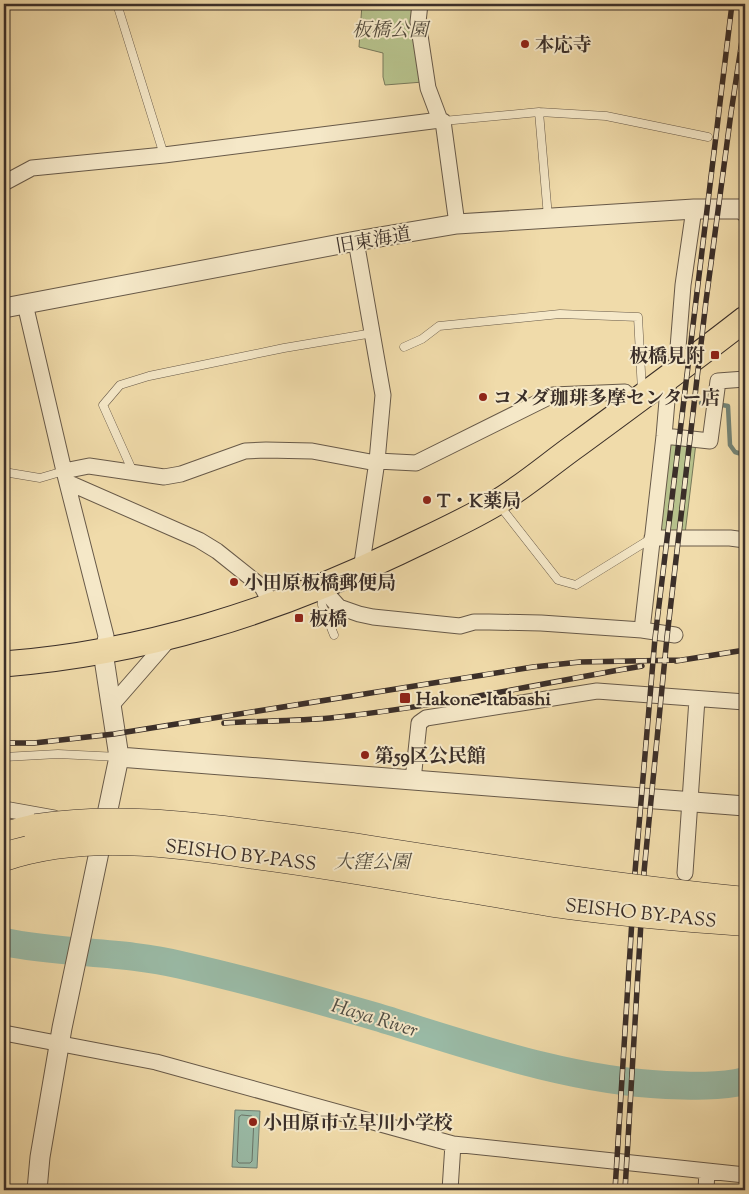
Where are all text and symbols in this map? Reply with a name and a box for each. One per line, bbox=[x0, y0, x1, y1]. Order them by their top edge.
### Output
park label: 板橋公園 bbox=[352, 18, 431, 45]
place label: 本応寺 bbox=[535, 33, 592, 60]
marker: 本応寺 bbox=[519, 38, 531, 50]
street label: 旧東海道 bbox=[334, 222, 413, 261]
place label: 板橋見附 bbox=[629, 344, 705, 371]
marker: 板橋見附 bbox=[709, 349, 721, 361]
place label: コメダ珈琲多摩センター店 bbox=[493, 386, 720, 413]
marker: コメダ珈琲多摩センター店 bbox=[477, 391, 489, 403]
place label: T・K薬局 bbox=[437, 489, 521, 516]
marker: T・K薬局 bbox=[421, 494, 433, 506]
place label: 小田原板橋郵便局 bbox=[244, 571, 396, 598]
marker: 小田原板橋郵便局 bbox=[228, 576, 240, 588]
place label: 板橋 bbox=[309, 607, 347, 634]
marker: 板橋 bbox=[293, 612, 305, 624]
place label: Hakone-Itabashi bbox=[416, 687, 552, 714]
marker: Hakone-Itabashi bbox=[398, 691, 412, 705]
place label: 第59区公民館 bbox=[375, 744, 486, 771]
marker: 第59区公民館 bbox=[359, 749, 371, 761]
street label: SEISHO BY-PASS bbox=[164, 834, 318, 879]
park label: 大窪公園 bbox=[334, 850, 413, 877]
street label: SEISHO BY-PASS bbox=[564, 893, 718, 936]
water label: Haya River bbox=[327, 992, 421, 1046]
place label: 小田原市立早川小学校 bbox=[263, 1111, 453, 1138]
marker: 小田原市立早川小学校 bbox=[247, 1116, 259, 1128]

